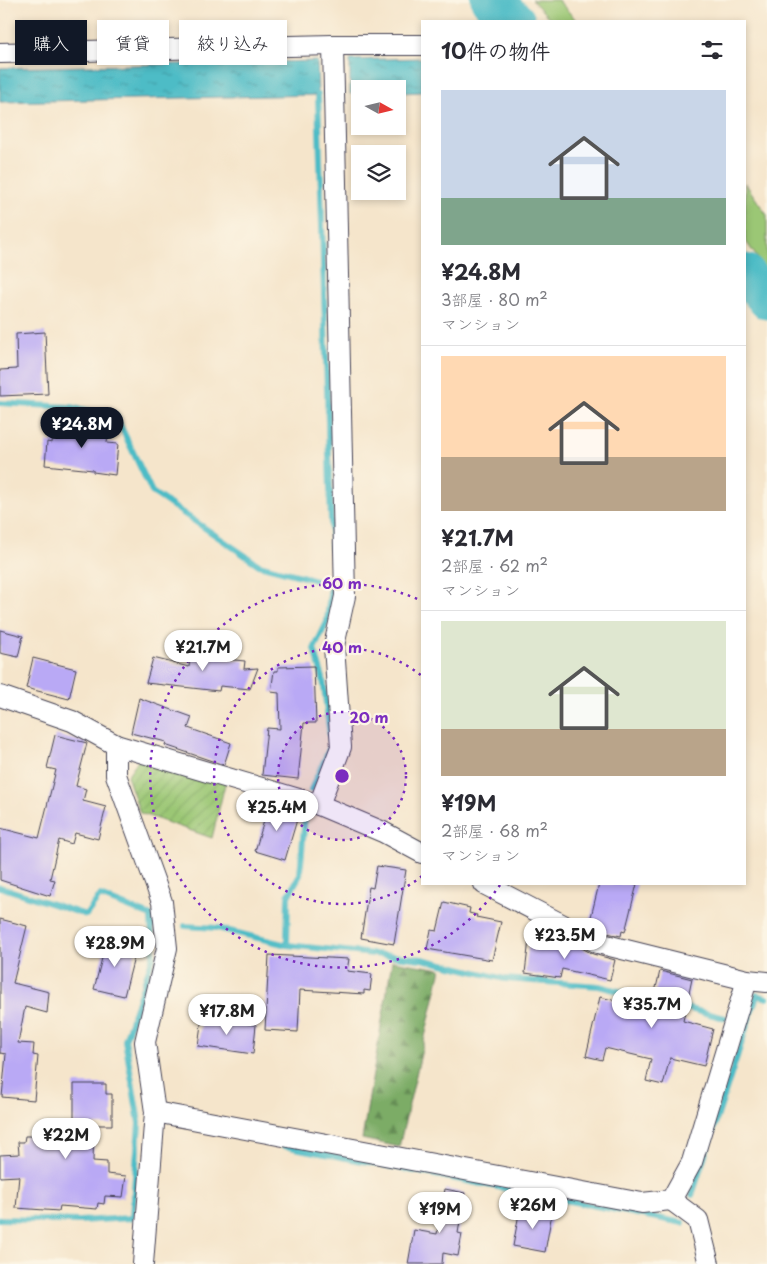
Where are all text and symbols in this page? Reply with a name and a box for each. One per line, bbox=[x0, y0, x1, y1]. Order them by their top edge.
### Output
chip: 購入 bbox=[15, 20, 87, 65]
chip: 賃貸 bbox=[97, 20, 169, 65]
chip: 絞り込み bbox=[179, 20, 287, 65]
text: 10件の物件 bbox=[441, 34, 551, 66]
icon: filters bbox=[698, 36, 726, 64]
north arrow bbox=[351, 80, 406, 135]
map controls bbox=[351, 80, 406, 200]
icon: home bbox=[539, 123, 629, 213]
button: layers bbox=[351, 145, 406, 200]
text: ¥24.8M bbox=[441, 255, 521, 287]
text: 3部屋 · 80 m² bbox=[441, 287, 548, 311]
text: マンション bbox=[441, 311, 520, 335]
icon: home bbox=[539, 388, 629, 478]
pin: ¥24.8M bbox=[41, 406, 123, 449]
text: ¥24.8M bbox=[52, 411, 112, 435]
text: ¥21.7M bbox=[441, 521, 514, 553]
text: 2部屋 · 62 m² bbox=[441, 553, 548, 577]
text: 60 m bbox=[322, 571, 362, 594]
text: マンション bbox=[441, 577, 520, 601]
pin: ¥21.7M bbox=[162, 630, 244, 672]
text: ¥21.7M bbox=[175, 634, 231, 658]
text: 40 m bbox=[322, 635, 362, 658]
icon: home bbox=[539, 653, 629, 743]
text: 20 m bbox=[350, 705, 388, 728]
centre of rings bbox=[333, 767, 351, 785]
text: ¥19M bbox=[441, 786, 496, 818]
pin: ¥25.4M bbox=[236, 790, 318, 832]
text: ¥25.4M bbox=[247, 794, 307, 818]
text: 2部屋 · 68 m² bbox=[441, 818, 548, 842]
text: マンション bbox=[441, 842, 520, 866]
pin: ¥23.5M bbox=[524, 918, 606, 960]
text: ¥23.5M bbox=[535, 922, 595, 946]
pin: ¥28.9M bbox=[74, 926, 156, 968]
text: ¥28.9M bbox=[85, 930, 145, 954]
pin: ¥35.7M bbox=[611, 986, 693, 1029]
text: ¥35.7M bbox=[623, 991, 681, 1015]
pin: ¥17.8M bbox=[186, 994, 268, 1036]
text: ¥17.8M bbox=[199, 998, 255, 1022]
pin: ¥22M bbox=[36, 1118, 96, 1160]
text: ¥22M bbox=[43, 1122, 89, 1146]
pin: ¥26M bbox=[503, 1188, 563, 1230]
pin: ¥19M bbox=[410, 1192, 470, 1234]
text: ¥26M bbox=[510, 1192, 556, 1216]
text: ¥19M bbox=[419, 1196, 461, 1220]

